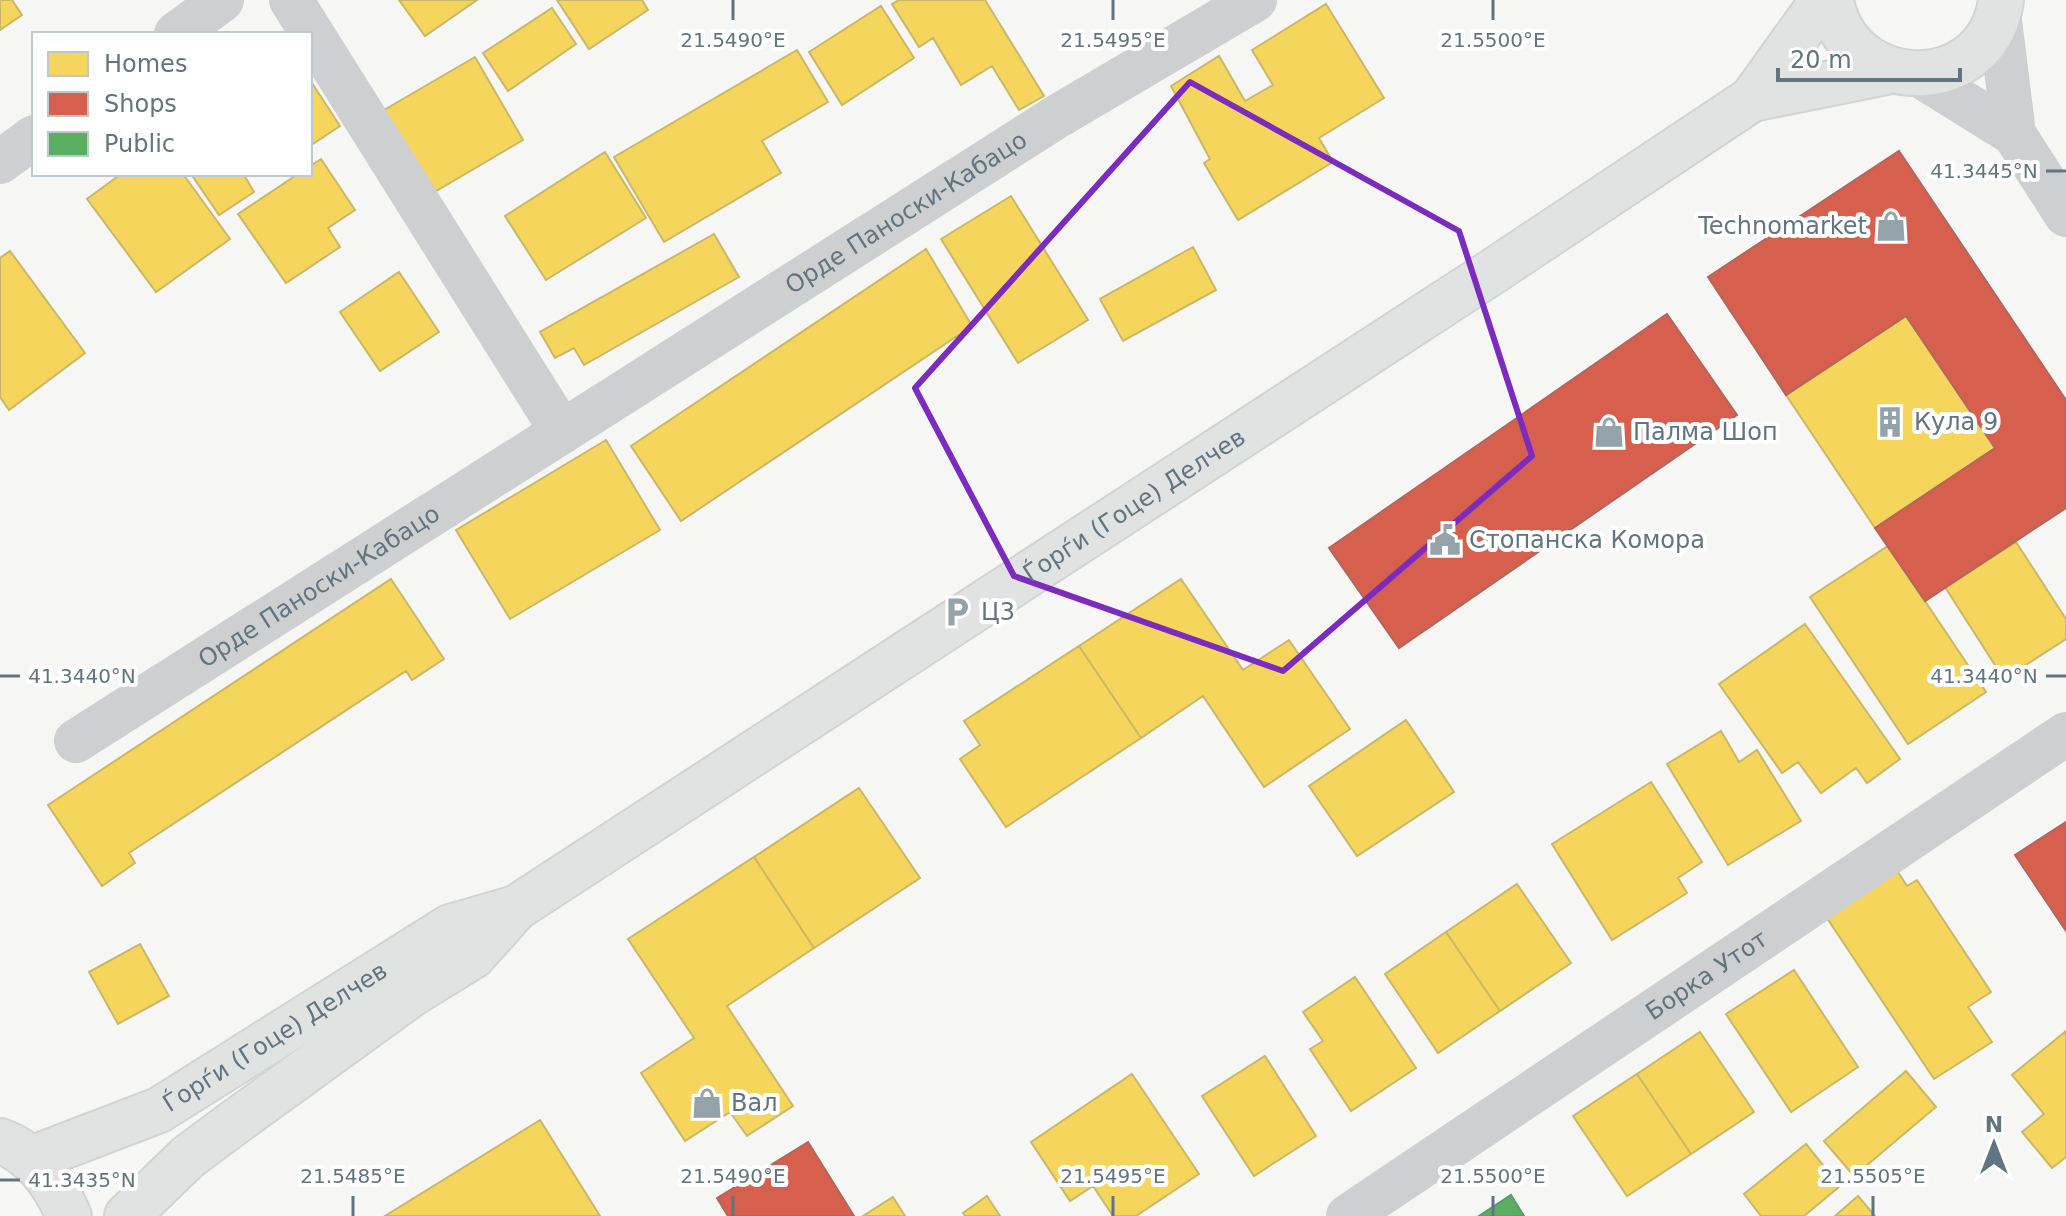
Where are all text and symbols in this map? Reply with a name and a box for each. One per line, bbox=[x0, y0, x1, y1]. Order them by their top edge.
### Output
text: 21.5490°E bbox=[680, 28, 786, 52]
text: 21.5495°E bbox=[1060, 28, 1166, 52]
text: 21.5500°E bbox=[1440, 28, 1546, 52]
legend bbox=[32, 32, 312, 176]
scale bar bbox=[1778, 32, 1960, 82]
text: 20 m bbox=[1790, 46, 1852, 74]
text: Homes bbox=[104, 50, 187, 78]
text: Shops bbox=[104, 90, 177, 118]
street label: Орде Паноски-Кабацо bbox=[780, 126, 1032, 300]
text: Public bbox=[104, 130, 175, 158]
text: 41.3445°N bbox=[1930, 159, 2038, 183]
shop icon: Technomarket bbox=[1874, 209, 1908, 243]
place label: Technomarket bbox=[1697, 212, 1867, 240]
building icon: Кула 9 bbox=[1873, 405, 1907, 439]
place label: Кула 9 bbox=[1914, 408, 1998, 436]
shop icon: Палма Шоп bbox=[1592, 415, 1626, 449]
place label: Палма Шоп bbox=[1633, 418, 1778, 446]
street label: Ѓорѓи (Гоце) Делчев bbox=[1017, 423, 1250, 588]
street label: Орде Паноски-Кабацо bbox=[193, 499, 445, 674]
public building icon: Стопанска Комора bbox=[1428, 523, 1462, 557]
place label: Стопанска Комора bbox=[1469, 526, 1705, 554]
parking icon: Ц3 bbox=[940, 595, 974, 629]
place label: Ц3 bbox=[981, 598, 1015, 626]
text: 41.3440°N bbox=[28, 664, 136, 688]
text: 41.3440°N bbox=[1930, 664, 2038, 688]
street label: Борка Утот bbox=[1641, 924, 1773, 1026]
street label: Ѓорѓи (Гоце) Делчев bbox=[157, 956, 392, 1118]
shop icon: Вал bbox=[690, 1086, 724, 1120]
place label: Вал bbox=[731, 1089, 778, 1117]
north arrow bbox=[1954, 1104, 2034, 1184]
text: N bbox=[1985, 1112, 2003, 1137]
text: 21.5485°E bbox=[300, 1164, 406, 1188]
text: 21.5490°E bbox=[680, 1164, 786, 1188]
text: 21.5495°E bbox=[1060, 1164, 1166, 1188]
text: 21.5500°E bbox=[1440, 1164, 1546, 1188]
text: 21.5505°E bbox=[1820, 1164, 1926, 1188]
text: 41.3435°N bbox=[28, 1168, 136, 1192]

